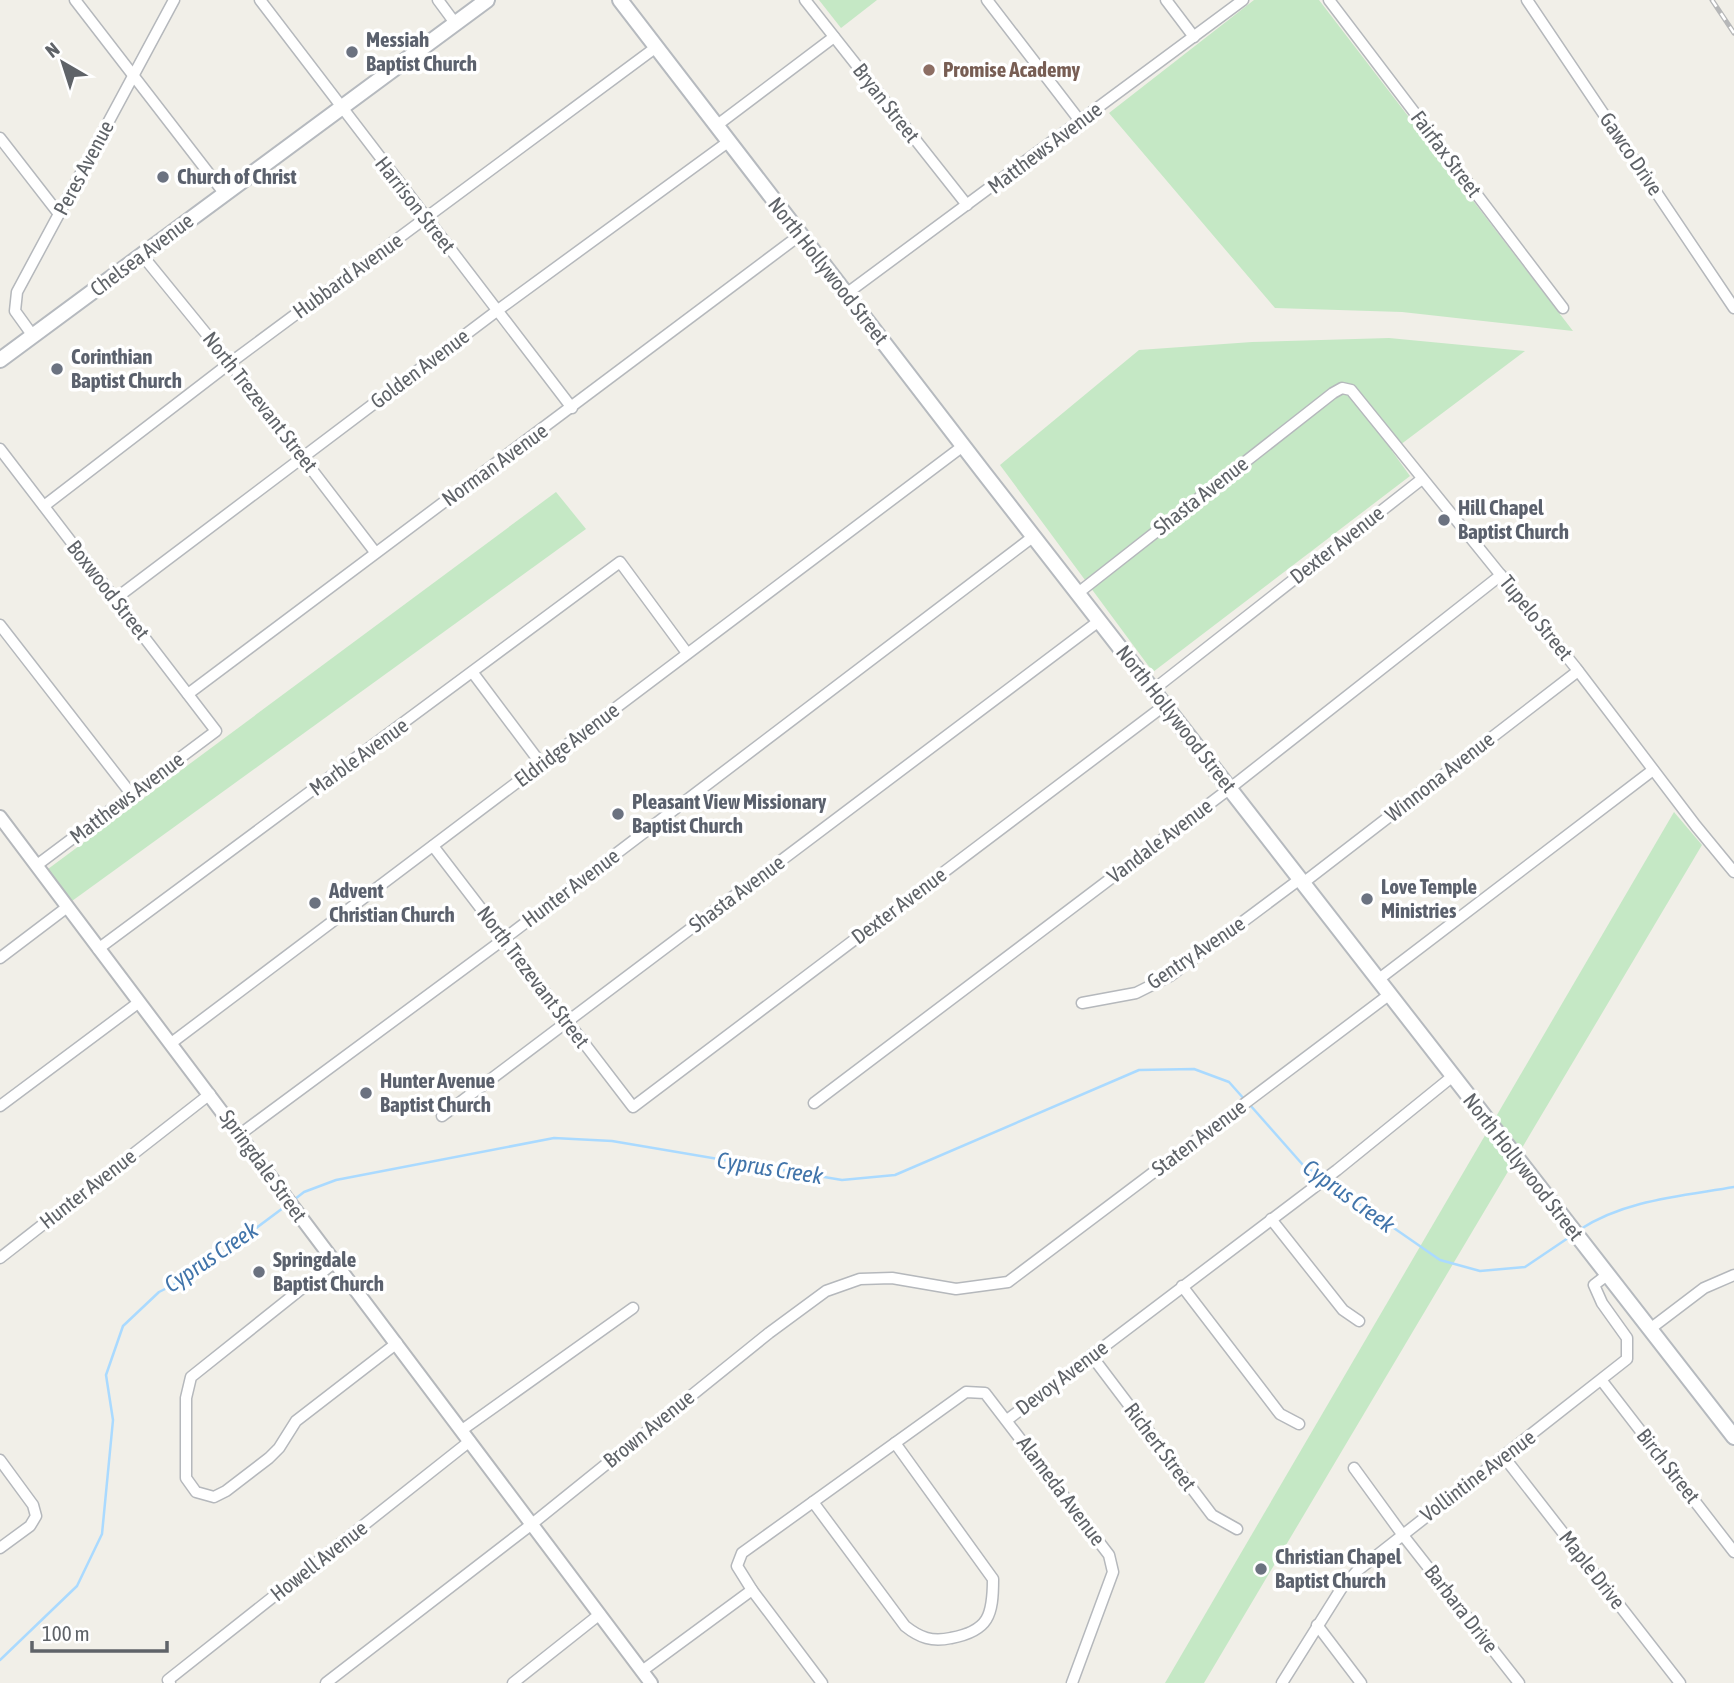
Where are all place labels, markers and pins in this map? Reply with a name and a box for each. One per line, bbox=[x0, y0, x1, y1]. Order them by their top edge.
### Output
place label: Messiah Baptist Church bbox=[366, 27, 477, 75]
marker: Messiah Baptist Church bbox=[344, 44, 360, 60]
place label: Promise Academy bbox=[943, 57, 1081, 81]
marker: Promise Academy bbox=[921, 62, 937, 78]
place label: Church of Christ bbox=[177, 164, 296, 188]
marker: Church of Christ bbox=[155, 169, 171, 185]
place label: Corinthian Baptist Church bbox=[71, 344, 182, 392]
marker: Corinthian Baptist Church bbox=[49, 361, 65, 377]
place label: Hill Chapel Baptist Church bbox=[1458, 495, 1569, 543]
marker: Hill Chapel Baptist Church bbox=[1436, 512, 1452, 528]
place label: Pleasant View Missionary Baptist Church bbox=[632, 789, 827, 837]
marker: Pleasant View Missionary Baptist Church bbox=[610, 806, 626, 822]
place label: Love Temple Ministries bbox=[1381, 874, 1477, 922]
place label: Advent Christian Church bbox=[328, 878, 455, 926]
marker: Love Temple Ministries bbox=[1359, 891, 1375, 907]
marker: Advent Christian Church bbox=[307, 895, 323, 911]
place label: Hunter Avenue Baptist Church bbox=[380, 1068, 495, 1116]
marker: Hunter Avenue Baptist Church bbox=[358, 1085, 374, 1101]
place label: Springdale Baptist Church bbox=[273, 1247, 384, 1295]
marker: Springdale Baptist Church bbox=[251, 1264, 267, 1280]
place label: Christian Chapel Baptist Church bbox=[1275, 1544, 1402, 1592]
marker: Christian Chapel Baptist Church bbox=[1253, 1561, 1269, 1577]

